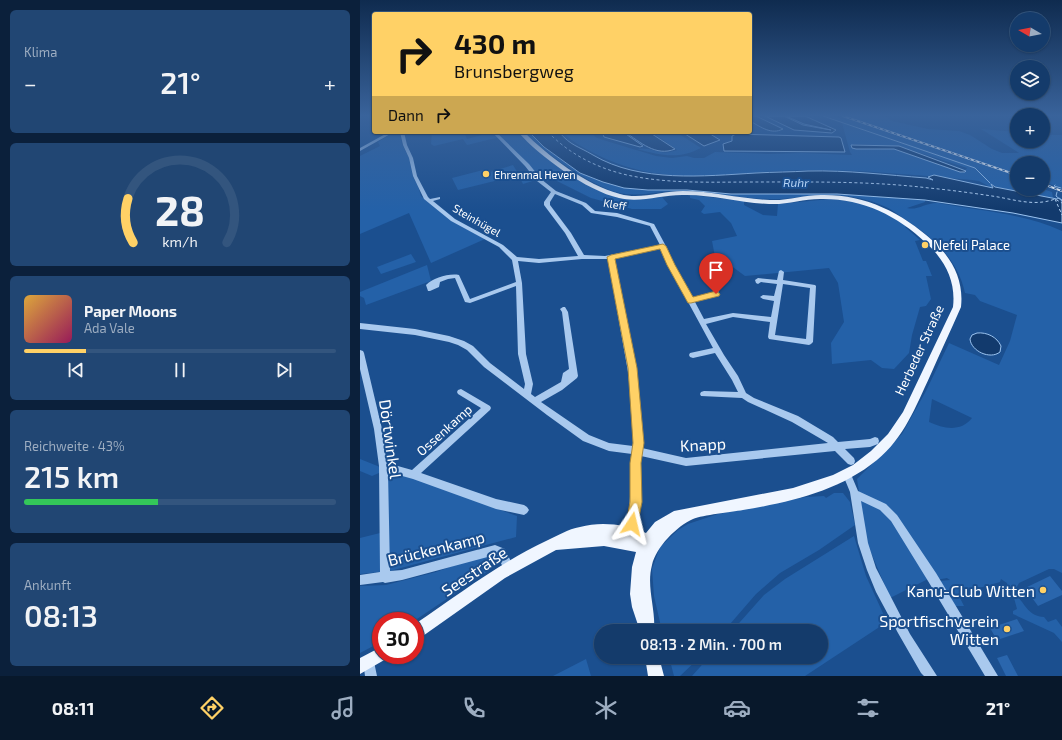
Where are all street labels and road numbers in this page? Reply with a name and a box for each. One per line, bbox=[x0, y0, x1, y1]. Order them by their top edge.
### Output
street label: Kleff bbox=[602, 196, 628, 212]
street label: Steinhügel bbox=[451, 201, 504, 239]
street label: Herbeder Straße bbox=[891, 302, 947, 398]
street label: Dörtwinkel bbox=[376, 398, 406, 480]
street label: Ossenkamp bbox=[413, 401, 475, 459]
street label: Knapp bbox=[679, 433, 727, 455]
street label: Brückenkamp bbox=[386, 527, 486, 569]
street label: Seestraße bbox=[438, 542, 510, 600]

